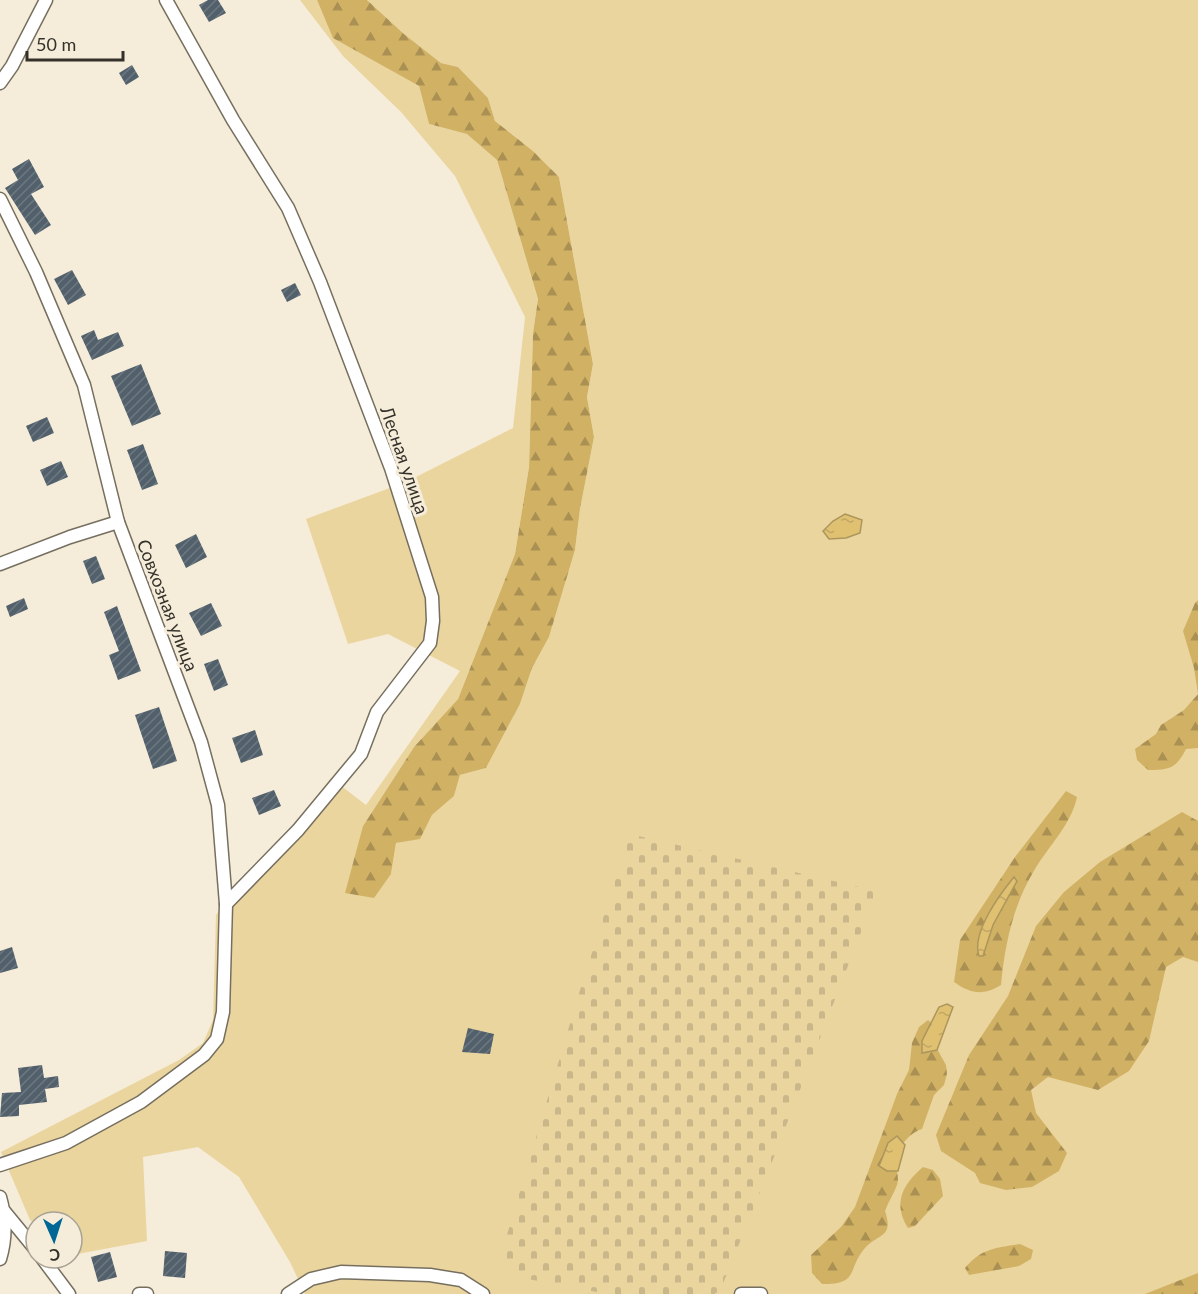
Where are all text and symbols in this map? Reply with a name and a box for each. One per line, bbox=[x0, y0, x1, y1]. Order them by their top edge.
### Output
scale bar bbox=[27, 24, 123, 62]
text: 50 m bbox=[36, 33, 76, 55]
street label: Лесная улица bbox=[376, 402, 434, 517]
street label: Совхозная улица bbox=[133, 536, 203, 674]
north arrow bbox=[24, 1210, 84, 1270]
text: С bbox=[49, 1246, 61, 1265]

